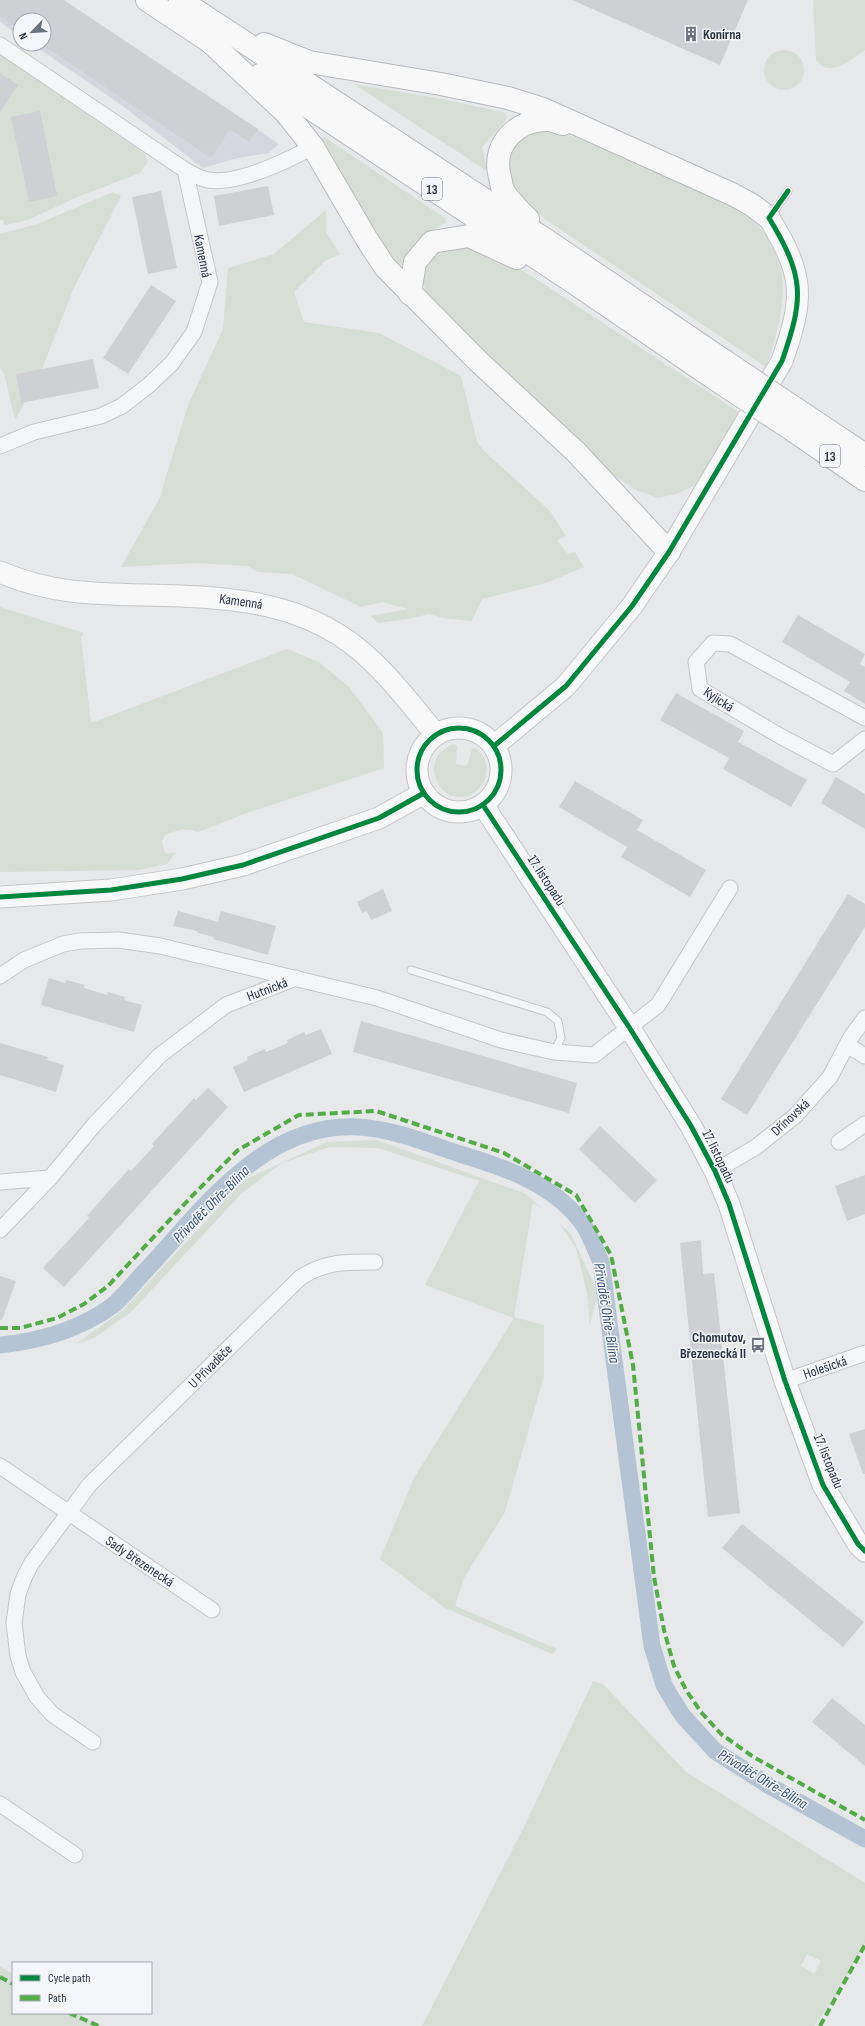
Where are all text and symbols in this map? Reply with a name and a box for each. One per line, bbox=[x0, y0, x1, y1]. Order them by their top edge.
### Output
north arrow bbox=[12, 12, 52, 52]
building icon: Konírna bbox=[682, 25, 700, 43]
place label: Konírna bbox=[703, 26, 741, 43]
text: N bbox=[16, 30, 31, 41]
road number: 13 bbox=[422, 178, 442, 200]
street label: Kamenná bbox=[190, 233, 215, 279]
road number: 13 bbox=[820, 445, 840, 467]
street label: Kamenná bbox=[218, 590, 264, 613]
street label: Kyjická bbox=[700, 683, 737, 715]
street label: 17. listopadu bbox=[524, 852, 569, 909]
street label: Hutnická bbox=[244, 974, 290, 1005]
street label: Dřínovská bbox=[768, 1095, 813, 1139]
street label: 17. listopadu bbox=[698, 1127, 739, 1186]
water label: Přivaděč Ohře-Bílina bbox=[169, 1162, 254, 1247]
water label: Přivaděč Ohře-Bílina bbox=[589, 1262, 624, 1365]
place label: Chomutov, Březenecká II bbox=[680, 1329, 746, 1362]
bus stop icon: Chomutov, Březenecká II bbox=[749, 1336, 767, 1354]
street label: U Přivaděče bbox=[185, 1341, 236, 1392]
street label: Holešická bbox=[801, 1352, 849, 1383]
street label: 17. listopadu bbox=[810, 1431, 847, 1491]
street label: Sady Březenecká bbox=[102, 1532, 177, 1591]
water label: Přivaděč Ohře-Bílina bbox=[715, 1745, 811, 1814]
legend bbox=[12, 1962, 152, 2014]
text: Cycle path bbox=[48, 1971, 90, 1986]
text: Path bbox=[48, 1991, 66, 2006]

